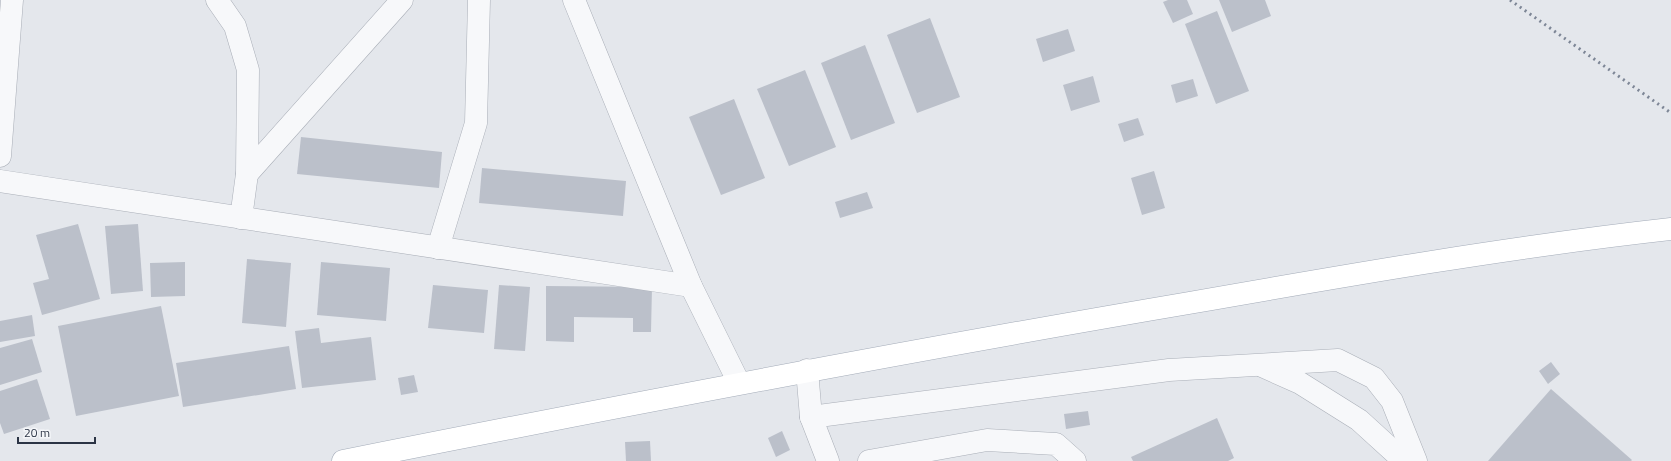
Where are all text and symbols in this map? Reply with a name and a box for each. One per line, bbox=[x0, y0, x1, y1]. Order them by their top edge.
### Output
scale bar bbox=[18, 419, 95, 445]
text: 20 m bbox=[24, 423, 50, 442]

